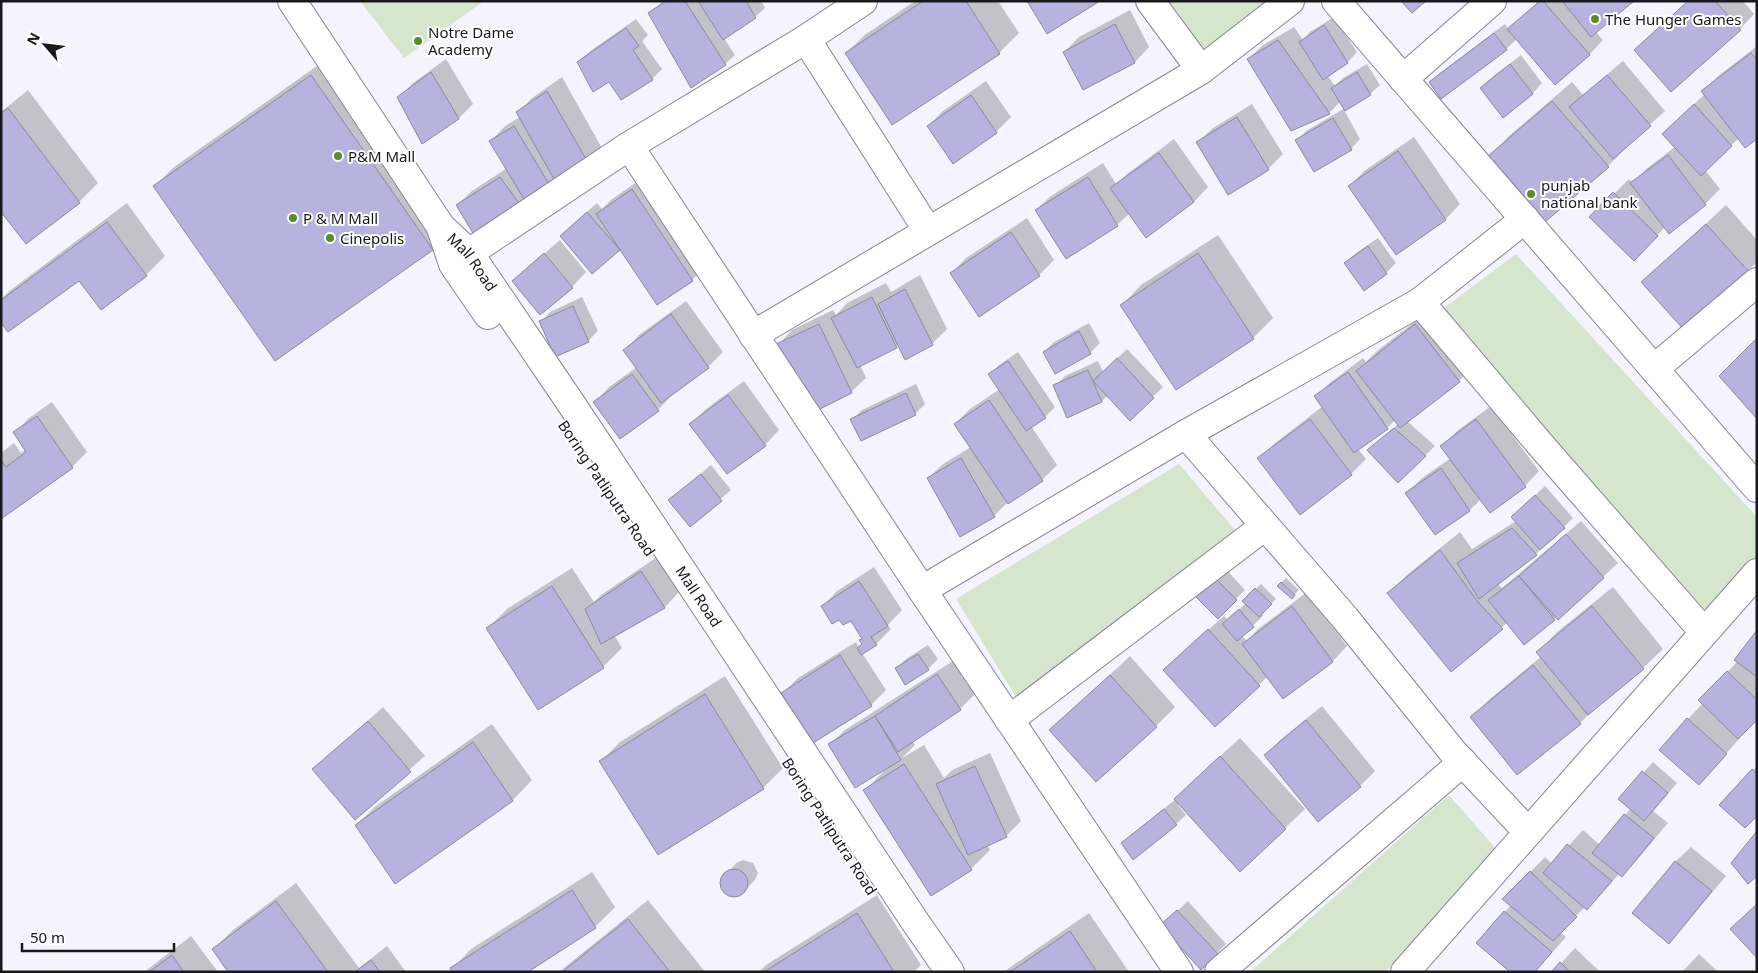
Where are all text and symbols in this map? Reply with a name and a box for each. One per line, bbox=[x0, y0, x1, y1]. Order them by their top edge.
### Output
place label: The Hunger Games bbox=[1605, 9, 1741, 29]
marker: The Hunger Games bbox=[1589, 13, 1601, 25]
north arrow bbox=[20, 20, 70, 70]
place label: Notre Dame Academy bbox=[428, 22, 514, 59]
text: N bbox=[22, 29, 44, 48]
marker: Notre Dame Academy bbox=[412, 35, 424, 47]
place label: P&M Mall bbox=[348, 146, 415, 166]
marker: P&M Mall bbox=[332, 150, 344, 162]
place label: punjab national bank bbox=[1541, 175, 1637, 212]
marker: punjab national bank bbox=[1525, 188, 1537, 200]
place label: P & M Mall bbox=[303, 208, 378, 228]
marker: P & M Mall bbox=[287, 212, 299, 224]
place label: Cinepolis bbox=[340, 228, 404, 248]
street label: Mall Road bbox=[443, 228, 502, 295]
marker: Cinepolis bbox=[324, 232, 336, 244]
street label: Boring Patliputra Road bbox=[554, 416, 660, 560]
street label: Mall Road bbox=[671, 562, 727, 631]
street label: Boring Patliputra Road bbox=[778, 753, 882, 899]
scale bar bbox=[22, 920, 175, 952]
text: 50 m bbox=[30, 927, 65, 947]

